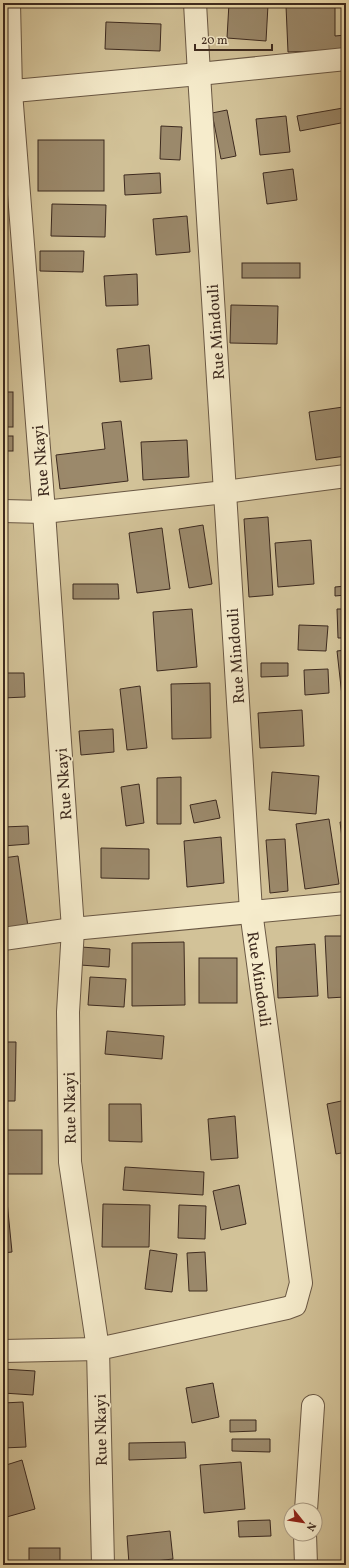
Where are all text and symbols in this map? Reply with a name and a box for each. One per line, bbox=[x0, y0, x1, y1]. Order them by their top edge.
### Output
scale bar bbox=[195, 26, 272, 52]
text: 20 m bbox=[201, 33, 228, 49]
street label: Rue Mindouli bbox=[203, 283, 231, 381]
street label: Rue Nkayi bbox=[28, 424, 56, 498]
street label: Rue Mindouli bbox=[223, 607, 251, 705]
street label: Rue Nkayi bbox=[51, 747, 78, 821]
street label: Rue Mindouli bbox=[240, 930, 276, 1029]
street label: Rue Nkayi bbox=[59, 1071, 83, 1144]
street label: Rue Nkayi bbox=[90, 1393, 114, 1466]
north arrow bbox=[283, 1502, 323, 1542]
text: N bbox=[302, 1519, 319, 1533]

